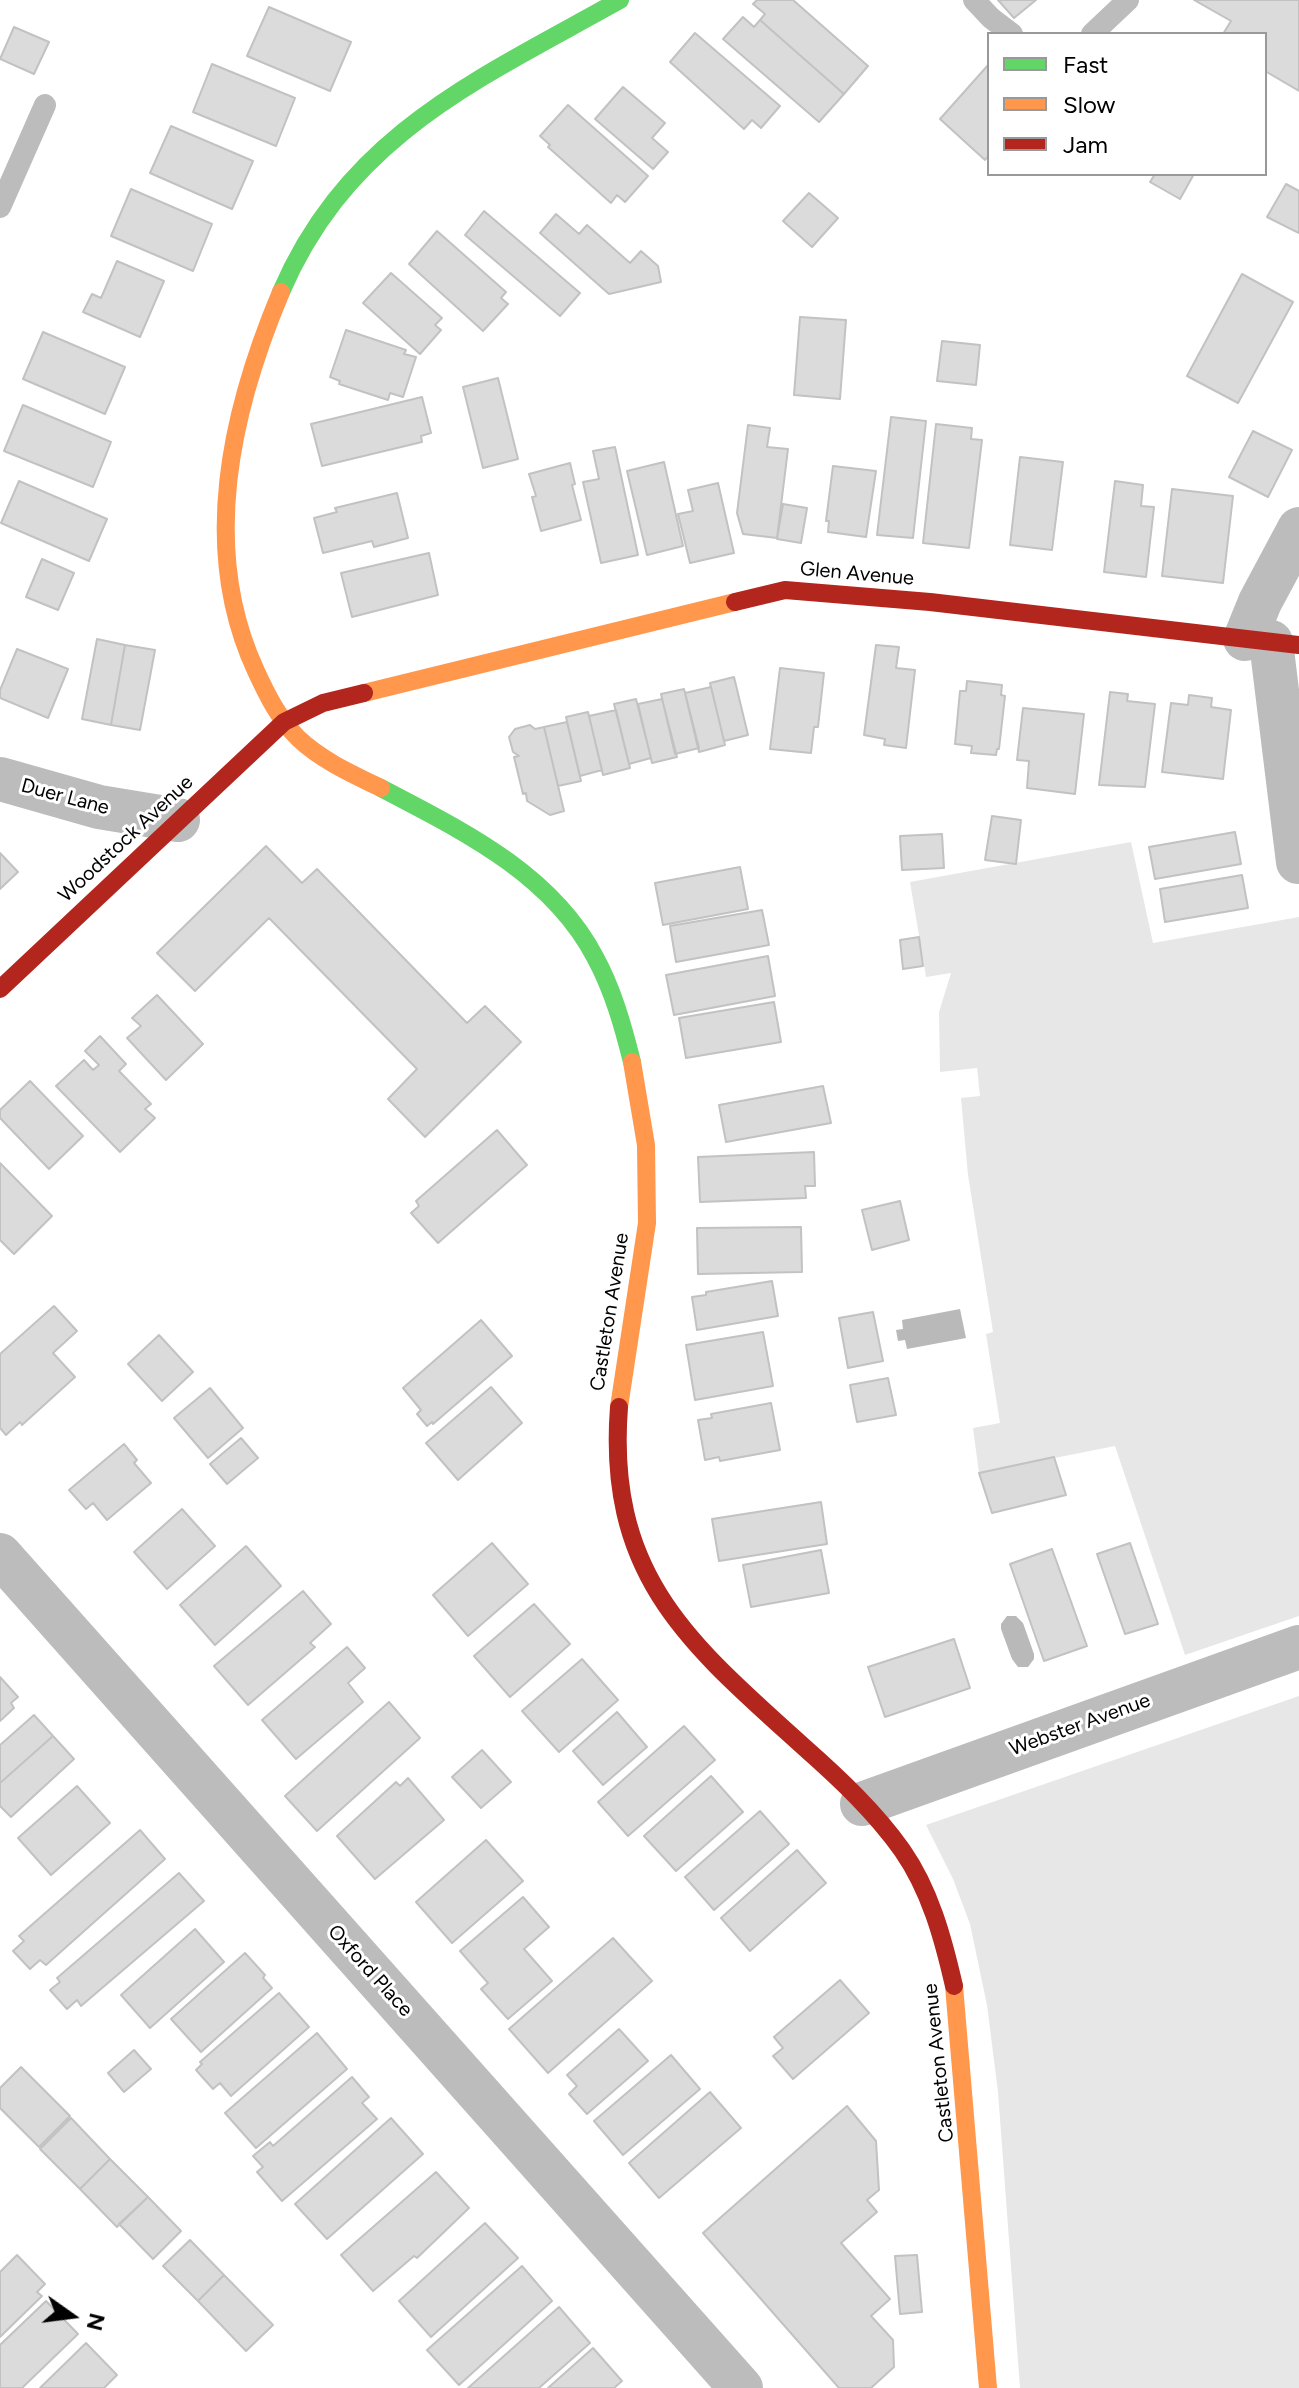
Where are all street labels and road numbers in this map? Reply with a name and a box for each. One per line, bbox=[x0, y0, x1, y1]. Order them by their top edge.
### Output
street label: Glen Avenue bbox=[799, 557, 915, 591]
street label: Woodstock Avenue bbox=[54, 771, 198, 907]
street label: Duer Lane bbox=[18, 774, 112, 820]
street label: Castleton Avenue bbox=[586, 1231, 634, 1393]
street label: Webster Avenue bbox=[1006, 1688, 1154, 1762]
street label: Oxford Place bbox=[323, 1920, 417, 2022]
street label: Castleton Avenue bbox=[919, 1982, 959, 2144]

